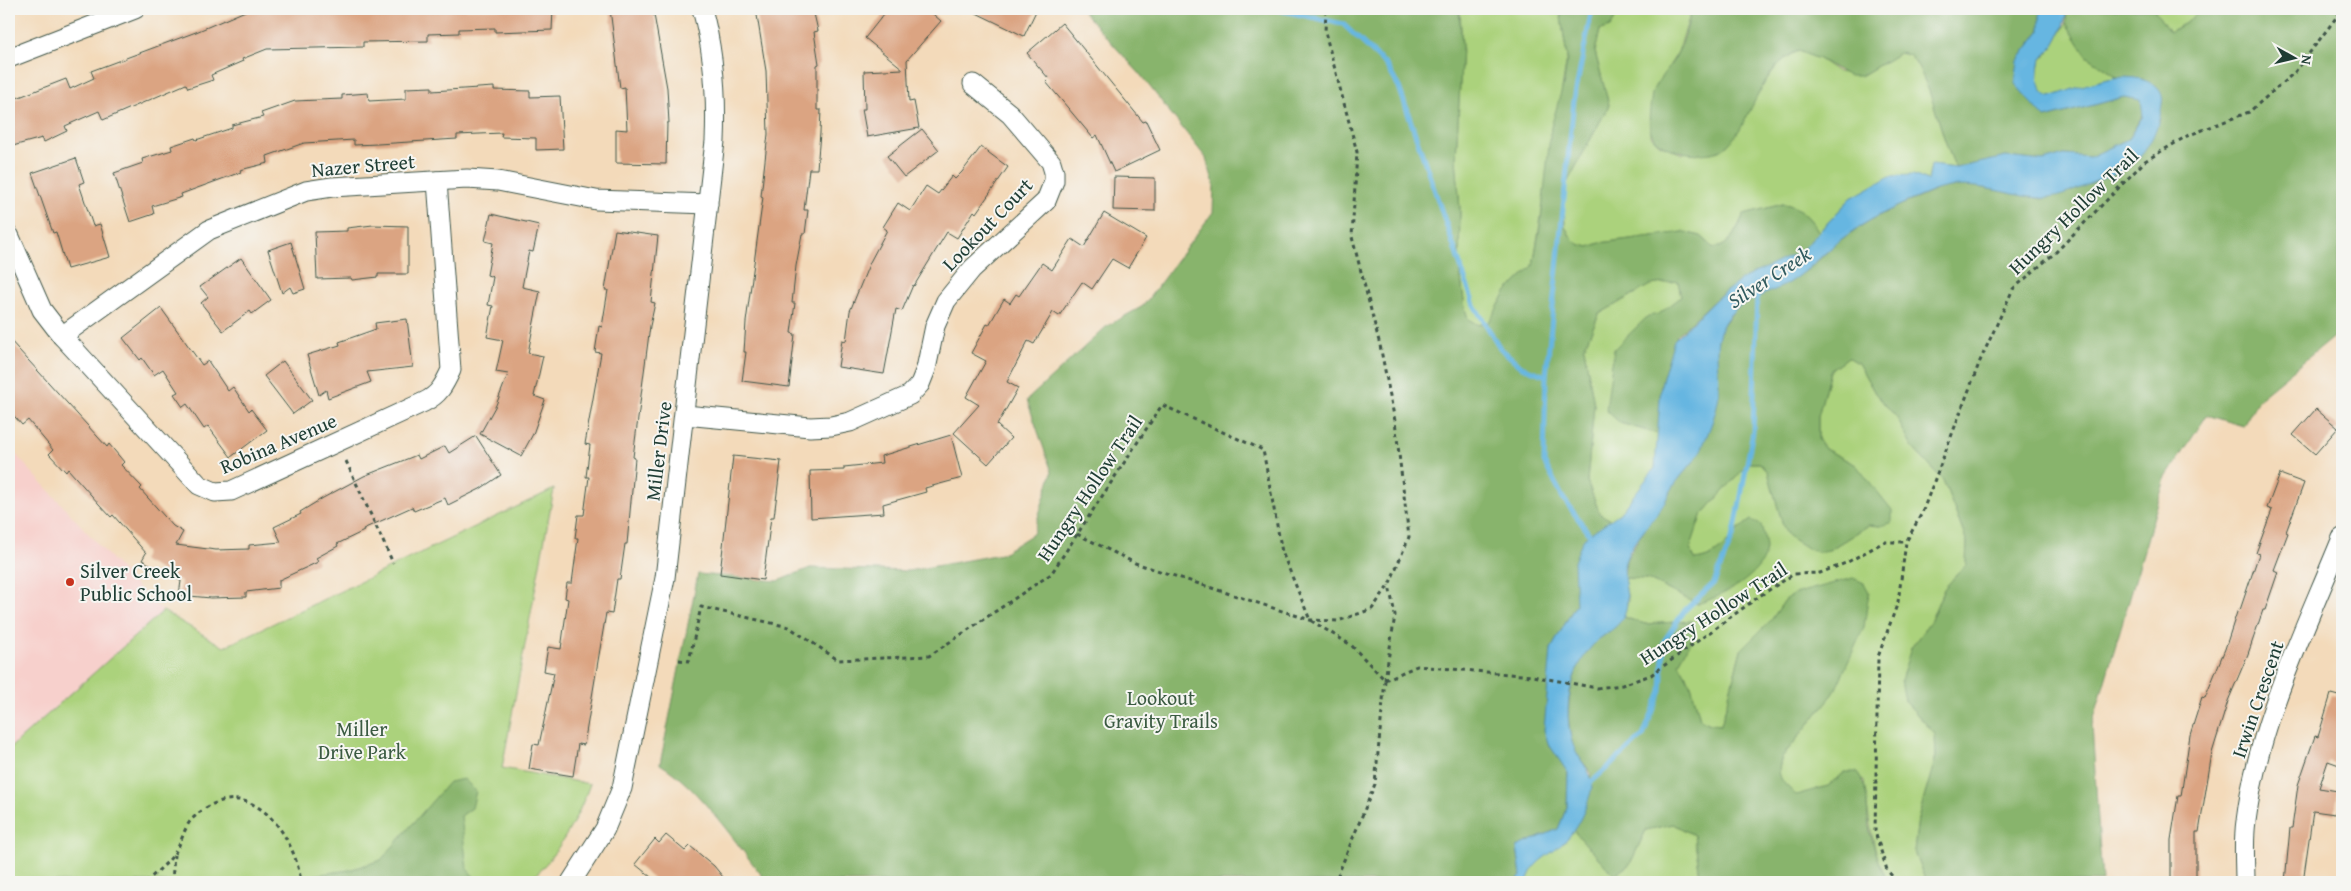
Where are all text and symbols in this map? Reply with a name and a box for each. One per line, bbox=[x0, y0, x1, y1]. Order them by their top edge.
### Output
north arrow bbox=[2268, 32, 2318, 82]
text: N bbox=[2296, 54, 2317, 66]
street label: Hungry Hollow Trail bbox=[2001, 141, 2145, 281]
street label: Nazer Street bbox=[310, 146, 416, 184]
street label: Lookout Court bbox=[935, 171, 1039, 277]
water label: Silver Creek bbox=[1721, 238, 1817, 316]
street label: Miller Drive bbox=[638, 400, 678, 502]
street label: Robina Avenue bbox=[215, 405, 341, 481]
street label: Hungry Hollow Trail bbox=[1029, 409, 1149, 567]
street label: Hungry Hollow Trail bbox=[1633, 554, 1793, 672]
place label: Silver Creek Public School bbox=[80, 556, 192, 608]
marker: Silver Creek Public School bbox=[64, 576, 76, 588]
street label: Irwin Crescent bbox=[2223, 636, 2291, 762]
park label: Lookout Gravity Trails bbox=[1104, 683, 1218, 735]
park label: Miller Drive Park bbox=[318, 714, 407, 766]

